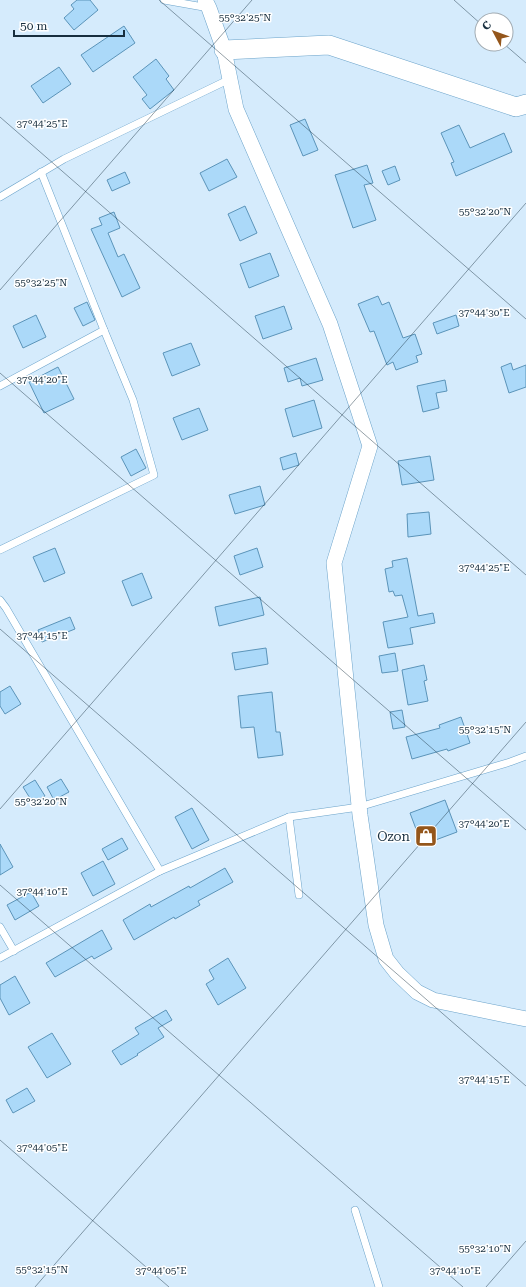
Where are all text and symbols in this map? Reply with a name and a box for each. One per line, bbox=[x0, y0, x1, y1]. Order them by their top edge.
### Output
scale bar bbox=[14, 12, 124, 38]
text: 55°32'25"N bbox=[219, 12, 271, 23]
north arrow bbox=[474, 12, 514, 52]
text: С bbox=[479, 18, 494, 33]
text: 50 m bbox=[20, 19, 47, 33]
text: 37°44'25"E bbox=[16, 118, 68, 129]
text: 55°32'20"N bbox=[459, 206, 511, 217]
text: 55°32'25"N bbox=[15, 277, 67, 288]
text: 37°44'30"E bbox=[458, 307, 510, 318]
text: 37°44'20"E bbox=[16, 374, 68, 385]
text: 37°44'25"E bbox=[458, 562, 510, 573]
text: 37°44'15"E bbox=[16, 630, 68, 641]
text: 55°32'15"N bbox=[459, 724, 511, 735]
text: 55°32'20"N bbox=[15, 796, 67, 807]
text: 37°44'20"E bbox=[458, 818, 510, 829]
shop icon: Ozon bbox=[413, 823, 439, 849]
place label: Ozon bbox=[377, 829, 411, 844]
text: 37°44'10"E bbox=[16, 886, 68, 897]
text: 37°44'15"E bbox=[458, 1074, 510, 1085]
text: 37°44'05"E bbox=[16, 1142, 68, 1153]
text: 55°32'10"N bbox=[459, 1243, 511, 1254]
text: 55°32'15"N bbox=[16, 1264, 68, 1275]
text: 37°44'05"E bbox=[135, 1265, 187, 1276]
text: 37°44'10"E bbox=[429, 1265, 481, 1276]

